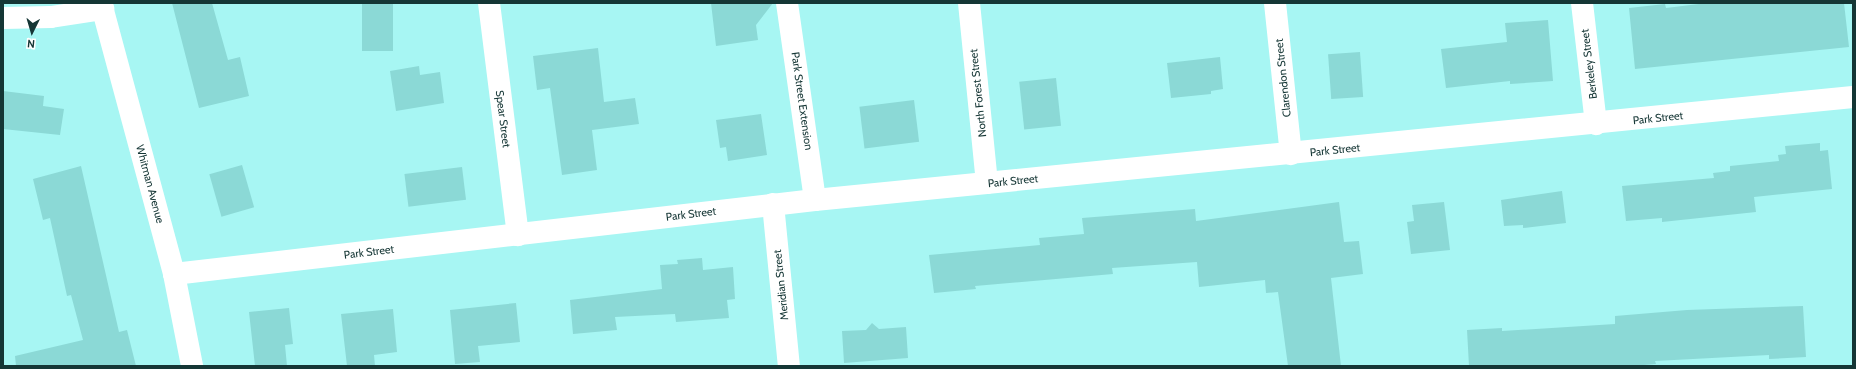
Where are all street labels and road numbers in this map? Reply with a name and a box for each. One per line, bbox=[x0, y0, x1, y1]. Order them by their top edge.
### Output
street label: Berkeley Street bbox=[1578, 28, 1600, 100]
street label: Clarendon Street bbox=[1272, 38, 1294, 118]
street label: North Forest Street bbox=[967, 48, 989, 138]
street label: Park Street Extension bbox=[789, 51, 815, 151]
street label: Spear Street bbox=[493, 90, 513, 148]
street label: Park Street bbox=[1632, 109, 1684, 127]
street label: Park Street bbox=[1309, 141, 1361, 159]
street label: Whitman Avenue bbox=[133, 143, 167, 225]
street label: Park Street bbox=[987, 172, 1039, 190]
street label: Park Street bbox=[665, 204, 717, 224]
street label: Park Street bbox=[343, 242, 395, 262]
street label: Meridian Street bbox=[771, 249, 791, 321]

